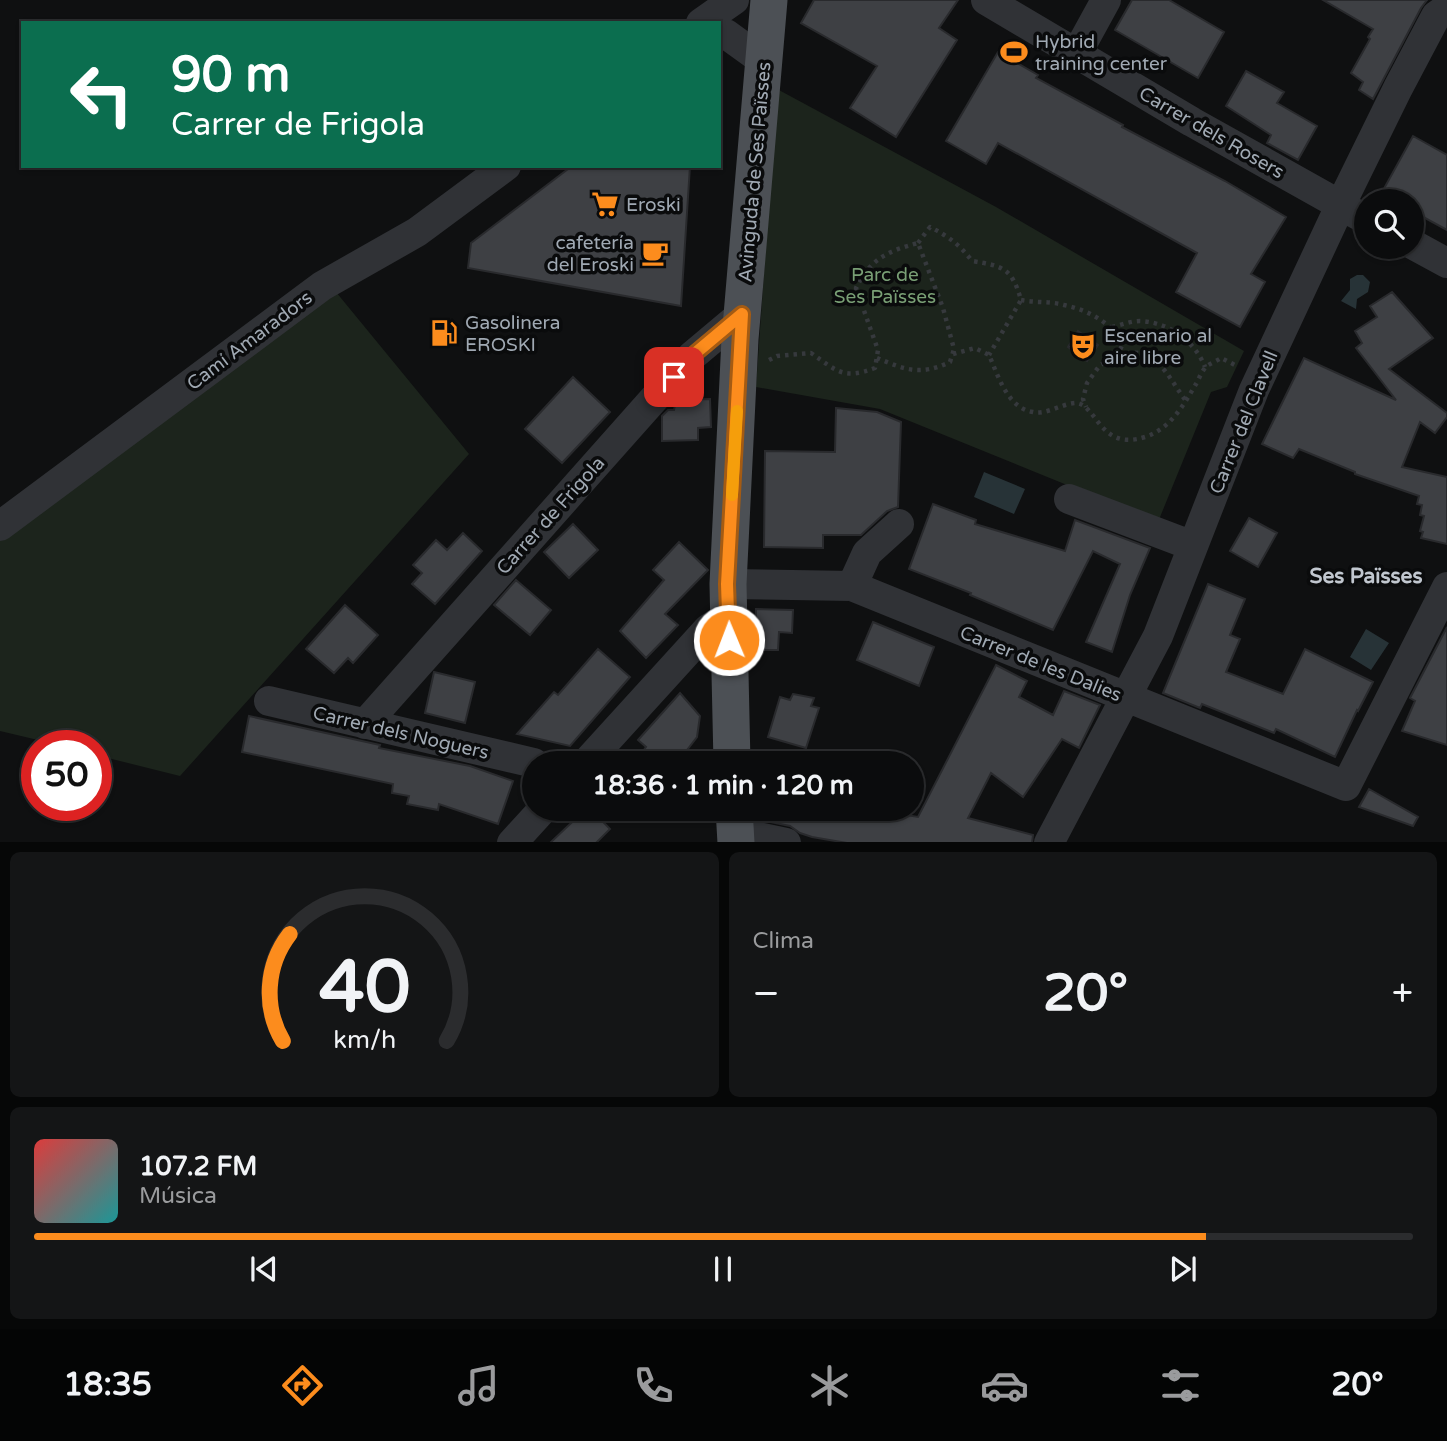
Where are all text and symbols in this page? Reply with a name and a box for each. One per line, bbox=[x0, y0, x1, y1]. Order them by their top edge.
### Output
place label: Hybrid training center bbox=[1035, 31, 1168, 75]
sports icon: Hybrid training center bbox=[999, 37, 1029, 67]
text: 90 m bbox=[171, 46, 290, 105]
icon: left bbox=[56, 49, 147, 140]
street label: Avinguda de Ses Païsses bbox=[734, 61, 776, 283]
street label: Carrer dels Rosers bbox=[1135, 82, 1288, 183]
text: Carrer de Frigola bbox=[171, 106, 425, 144]
supermarket icon: Eroski bbox=[590, 189, 620, 219]
map controls bbox=[1354, 189, 1424, 259]
button: search bbox=[1354, 189, 1424, 259]
place label: Eroski bbox=[626, 194, 681, 216]
place label: cafetería del Eroski bbox=[547, 232, 634, 276]
cafe icon: cafetería del Eroski bbox=[640, 238, 670, 268]
park label: Parc de Ses Païsses bbox=[834, 264, 936, 308]
street label: Camí Amaradors bbox=[183, 287, 317, 395]
place label: Gasolinera EROSKI bbox=[465, 312, 560, 356]
fuel station icon: Gasolinera EROSKI bbox=[429, 318, 459, 348]
place label: Escenario al aire libre bbox=[1104, 325, 1212, 369]
theatre icon: Escenario al aire libre bbox=[1068, 331, 1098, 361]
pin bbox=[644, 347, 704, 407]
street label: Carrer del Clavell bbox=[1205, 348, 1283, 497]
icon: arrive bbox=[655, 358, 693, 396]
street label: Carrer de Frigola bbox=[492, 452, 609, 579]
district label: Ses Païsses bbox=[1309, 564, 1423, 589]
position arrow bbox=[692, 603, 766, 677]
street label: Carrer de les Dalies bbox=[957, 621, 1125, 706]
street label: Carrer dels Noguers bbox=[311, 702, 491, 764]
speed limit sign: 50 bbox=[21, 730, 112, 821]
text: 18:36 · 1 min · 120 m bbox=[592, 770, 854, 801]
text: Clima bbox=[753, 927, 814, 955]
text: 40 bbox=[319, 944, 410, 1032]
text: 20° bbox=[1043, 962, 1128, 1025]
text: − bbox=[753, 971, 780, 1017]
text: + bbox=[1392, 971, 1413, 1017]
text: km/h bbox=[333, 1024, 396, 1054]
text: 107.2 FM bbox=[139, 1151, 257, 1182]
text: Música bbox=[139, 1182, 217, 1210]
icon: previous bbox=[245, 1250, 283, 1288]
icon: pause bbox=[704, 1250, 742, 1288]
icon: next bbox=[1164, 1250, 1202, 1288]
icon: directions bbox=[278, 1361, 327, 1410]
icon: music bbox=[454, 1361, 503, 1410]
icon: phone bbox=[629, 1361, 678, 1410]
icon: climate bbox=[805, 1361, 854, 1410]
icon: car bbox=[980, 1361, 1029, 1410]
icon: filters bbox=[1156, 1361, 1205, 1410]
text: 18:35 bbox=[63, 1366, 152, 1404]
text: 20° bbox=[1331, 1366, 1384, 1404]

